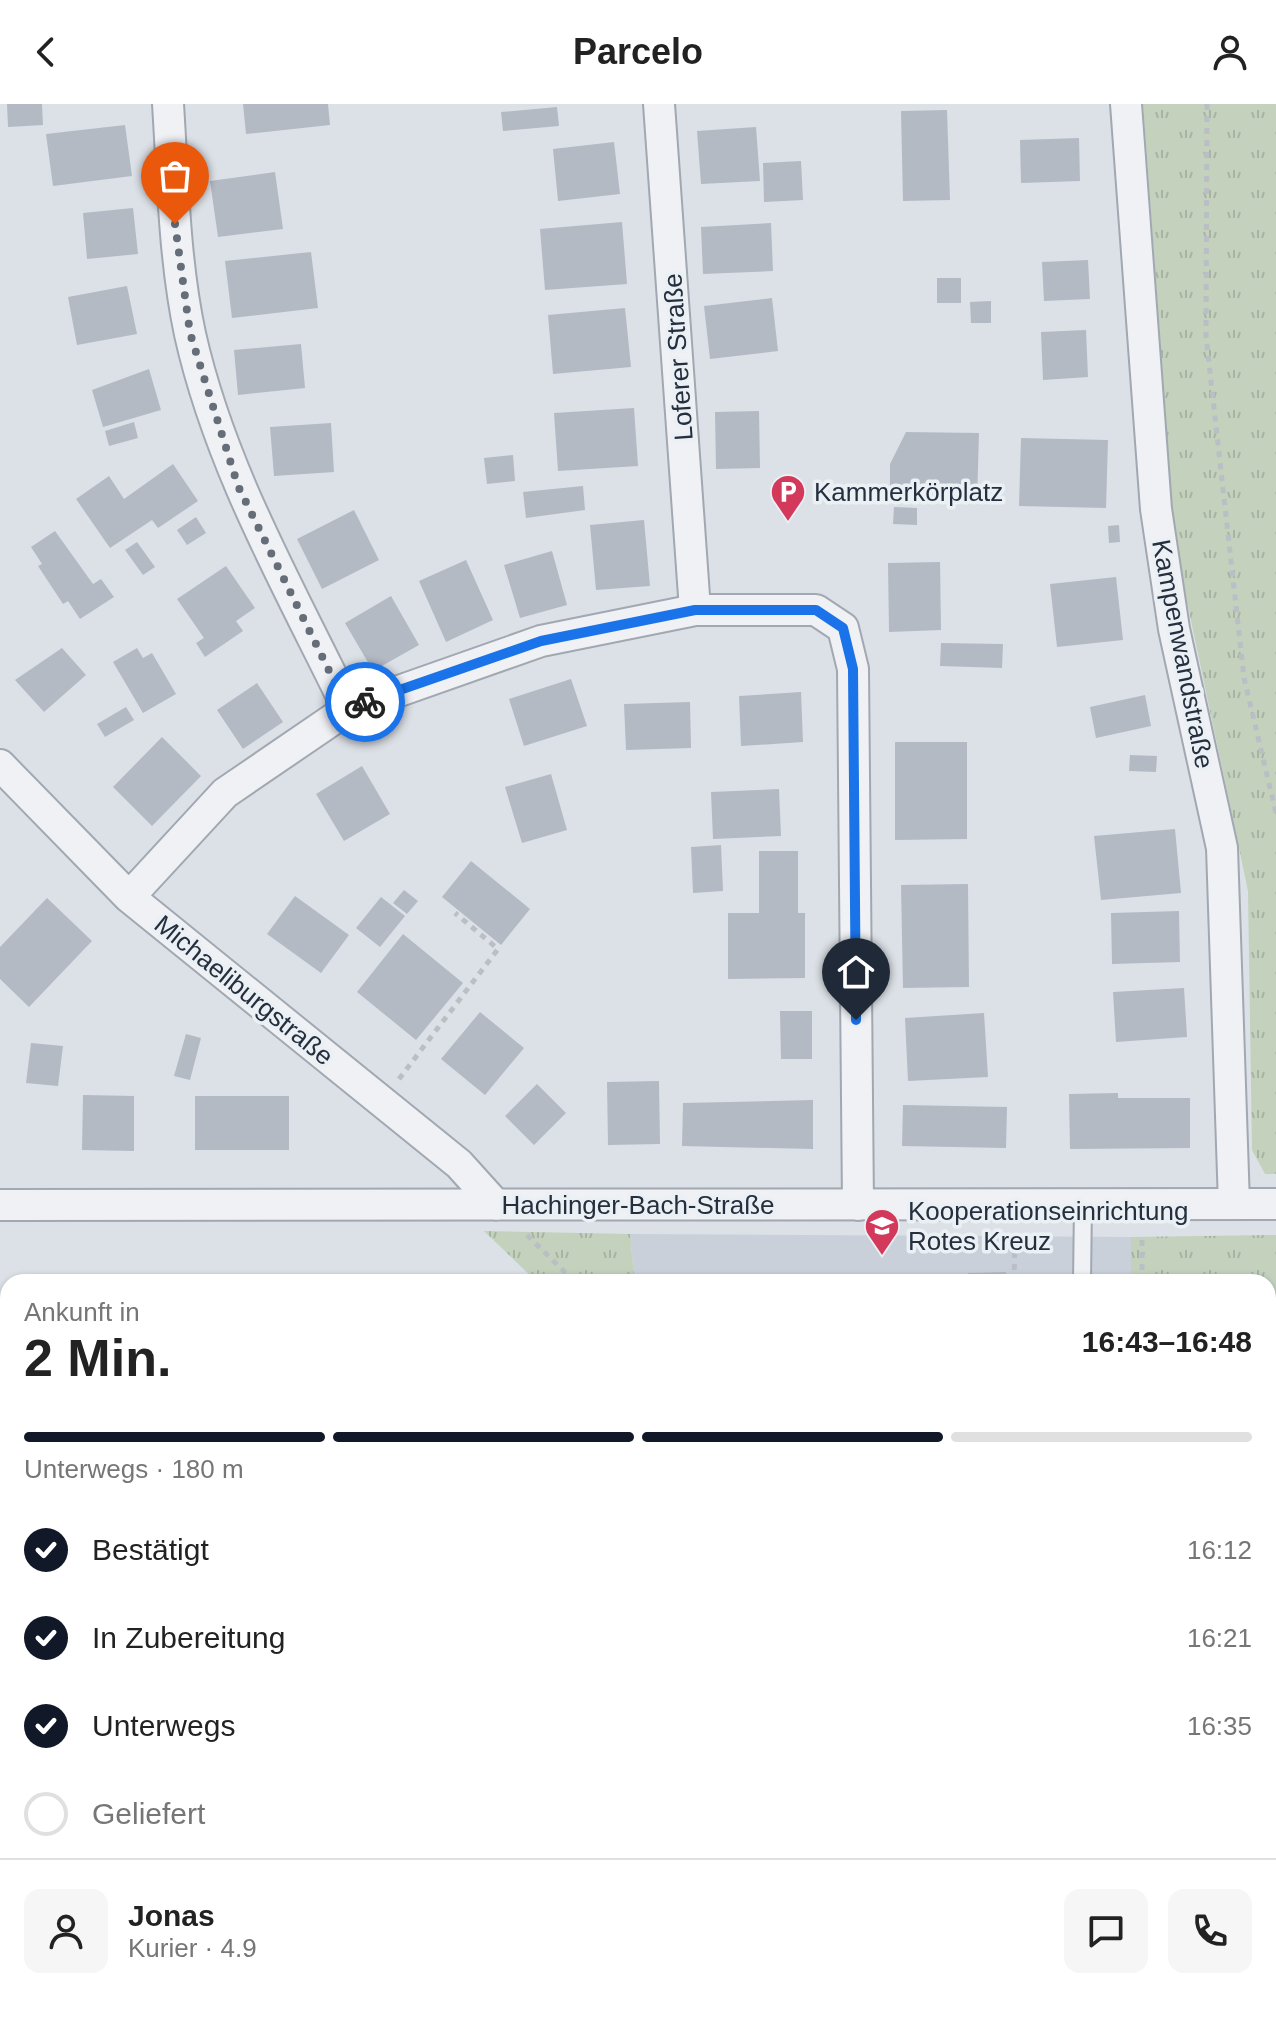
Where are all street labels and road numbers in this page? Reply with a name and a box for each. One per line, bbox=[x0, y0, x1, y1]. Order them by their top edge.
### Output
street label: Loferer Straße bbox=[657, 272, 699, 442]
street label: Kampenwandstraße bbox=[1146, 537, 1220, 771]
street label: Michaeliburgstraße bbox=[149, 909, 339, 1071]
street label: Hachinger-Bach-Straße bbox=[501, 1190, 775, 1220]

